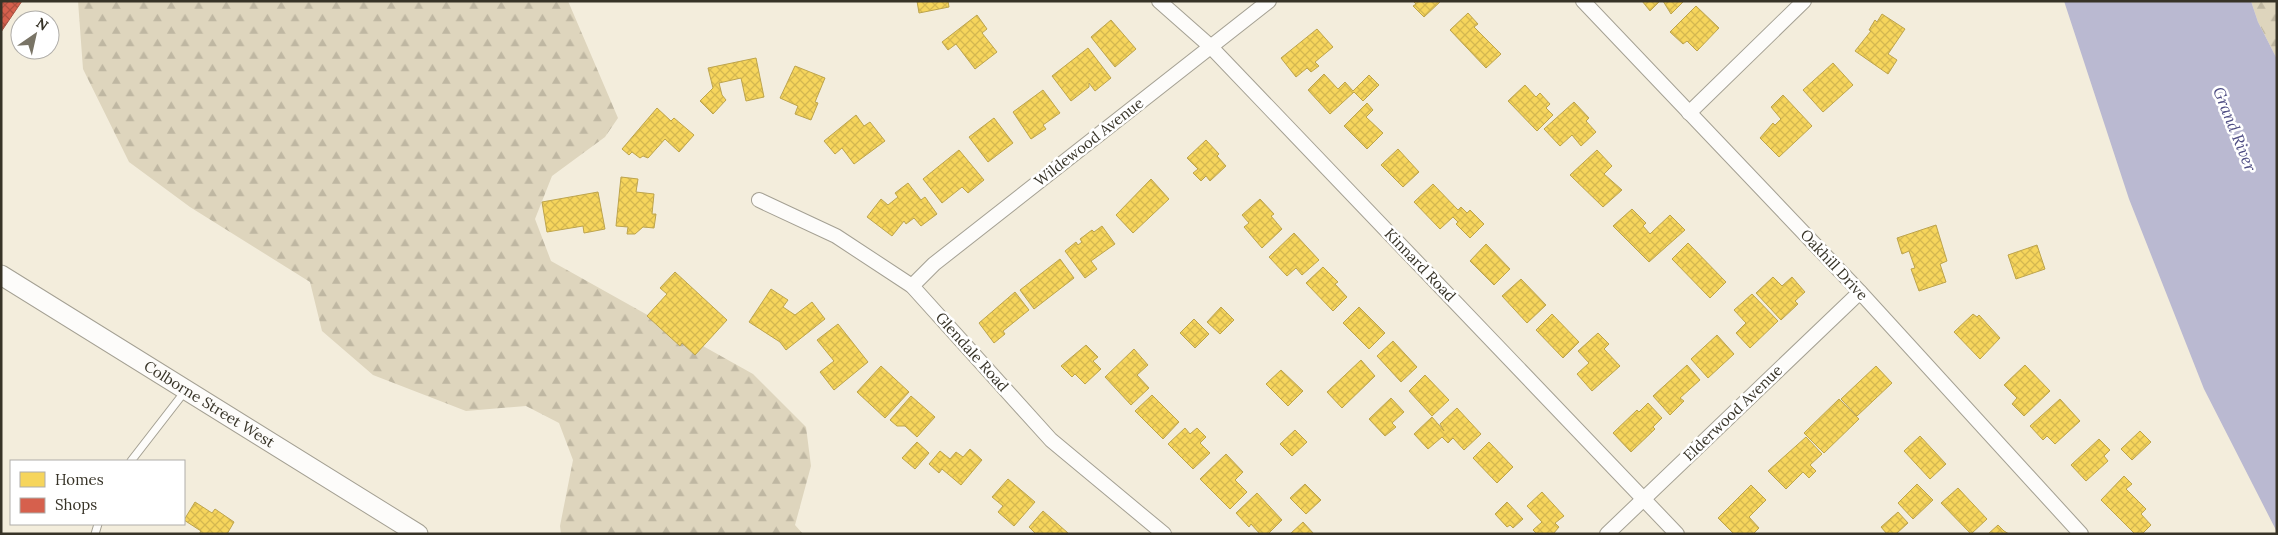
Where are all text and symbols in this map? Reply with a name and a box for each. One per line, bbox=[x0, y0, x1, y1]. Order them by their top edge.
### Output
north arrow bbox=[10, 10, 60, 60]
text: N bbox=[33, 14, 52, 35]
water label: Grand River bbox=[2209, 84, 2261, 175]
street label: Wildewood Avenue bbox=[1030, 93, 1147, 190]
street label: Kinnard Road bbox=[1381, 224, 1460, 305]
street label: Oakhill Drive bbox=[1797, 225, 1872, 304]
street label: Glendale Road bbox=[932, 308, 1013, 395]
street label: Colborne Street West bbox=[141, 356, 278, 452]
street label: Elderwood Avenue bbox=[1679, 361, 1786, 465]
legend bbox=[10, 460, 185, 525]
text: Homes bbox=[55, 470, 104, 489]
text: Shops bbox=[55, 495, 97, 514]

